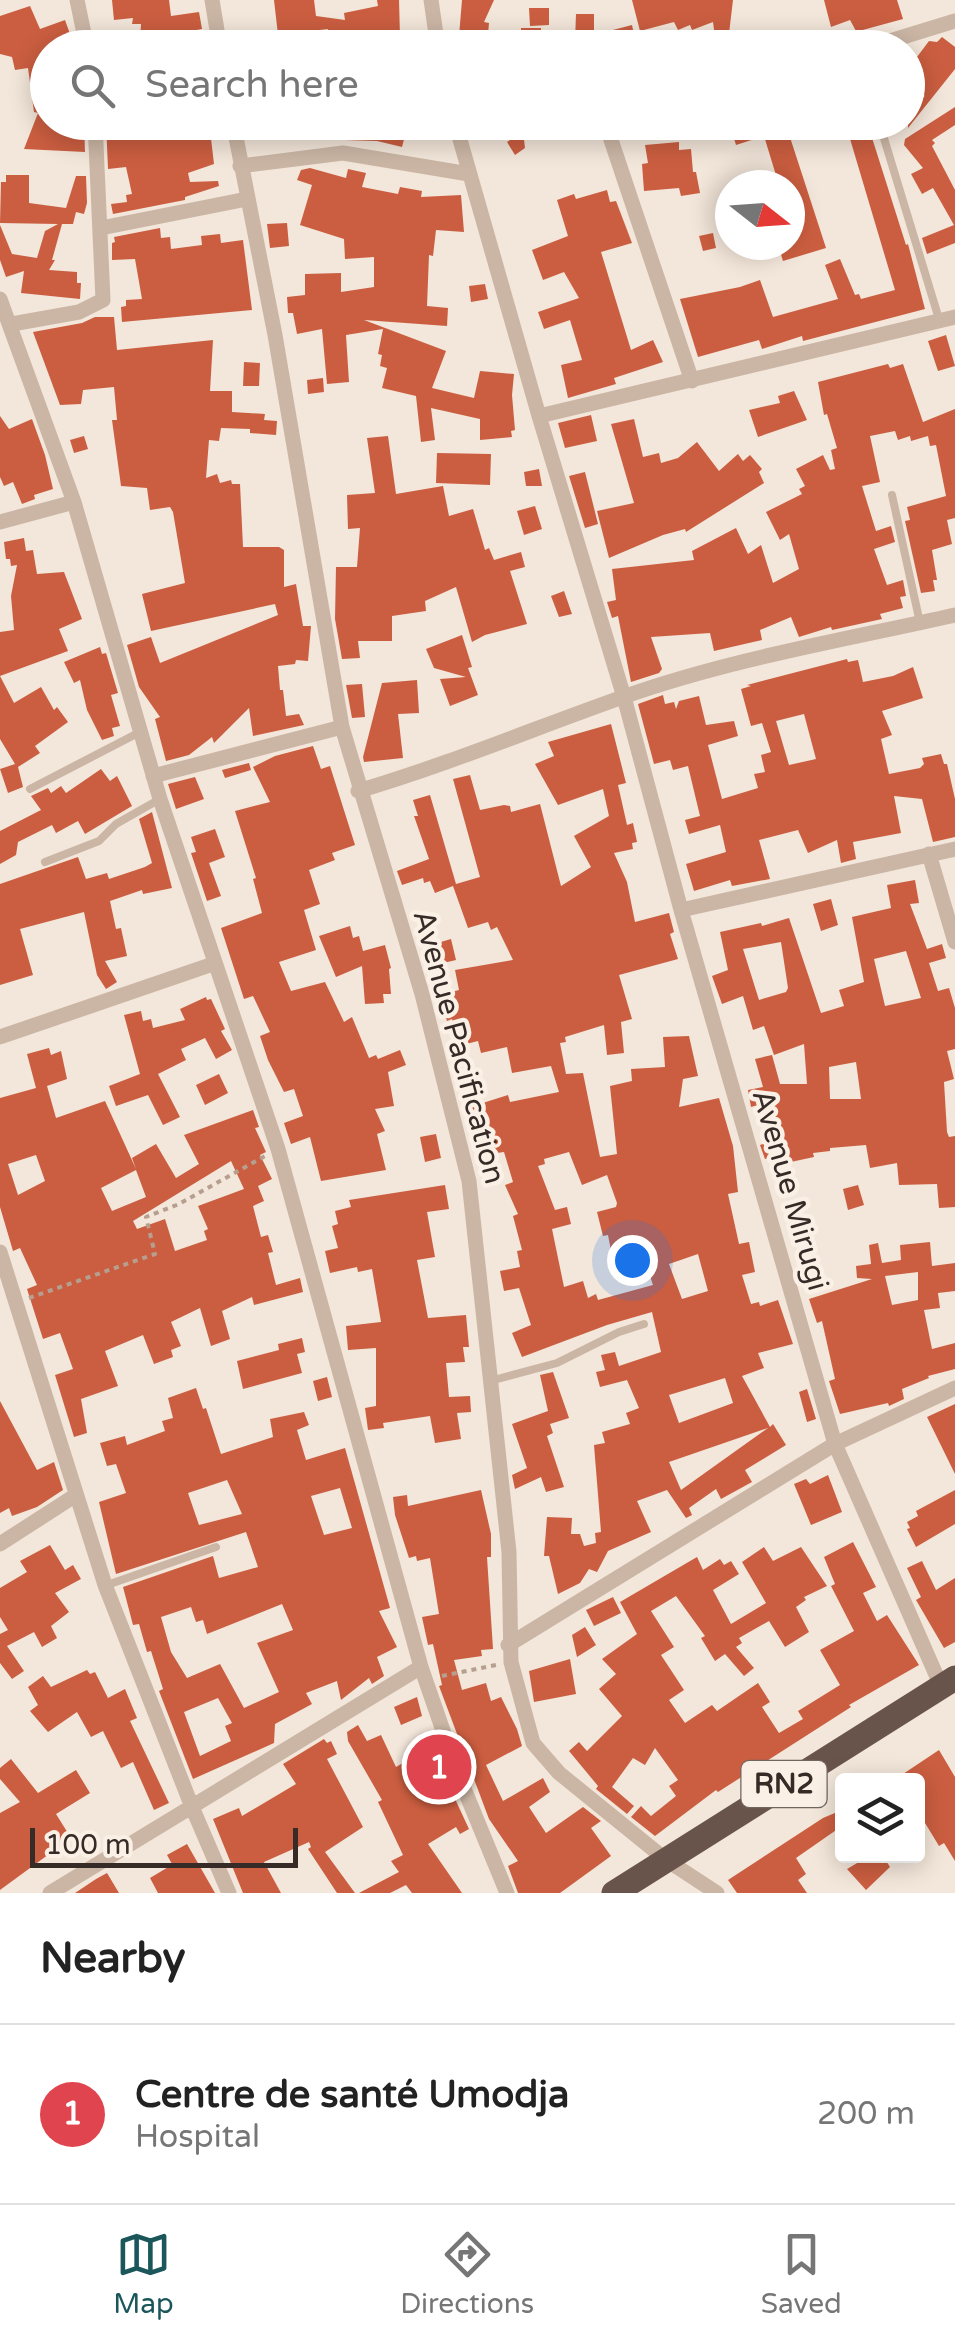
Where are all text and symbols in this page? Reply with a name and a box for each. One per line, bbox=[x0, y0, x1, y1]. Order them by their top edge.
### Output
search box bbox=[30, 30, 925, 140]
icon: search bbox=[65, 58, 120, 113]
text: Search here bbox=[145, 62, 359, 108]
north arrow bbox=[715, 170, 805, 260]
street label: Avenue Pacification bbox=[405, 906, 513, 1188]
street label: Avenue Mirugi bbox=[744, 1085, 836, 1295]
your location bbox=[607, 1235, 658, 1286]
pin: 1 bbox=[406, 1730, 472, 1804]
road number: RN2 bbox=[742, 1761, 826, 1807]
map controls bbox=[835, 1773, 925, 1863]
button: layers bbox=[835, 1773, 925, 1863]
scale bar bbox=[30, 1823, 298, 1868]
text: 100 m bbox=[45, 1828, 131, 1862]
text: Nearby bbox=[40, 1933, 185, 1984]
text: Centre de santé Umodja bbox=[135, 2072, 569, 2118]
text: 1 bbox=[62, 2095, 83, 2133]
text: 200 m bbox=[817, 2095, 915, 2133]
text: Hospital bbox=[135, 2118, 260, 2156]
tab: Map bbox=[113, 2227, 174, 2321]
tab: Directions bbox=[400, 2227, 534, 2321]
tab: Saved bbox=[761, 2227, 842, 2321]

